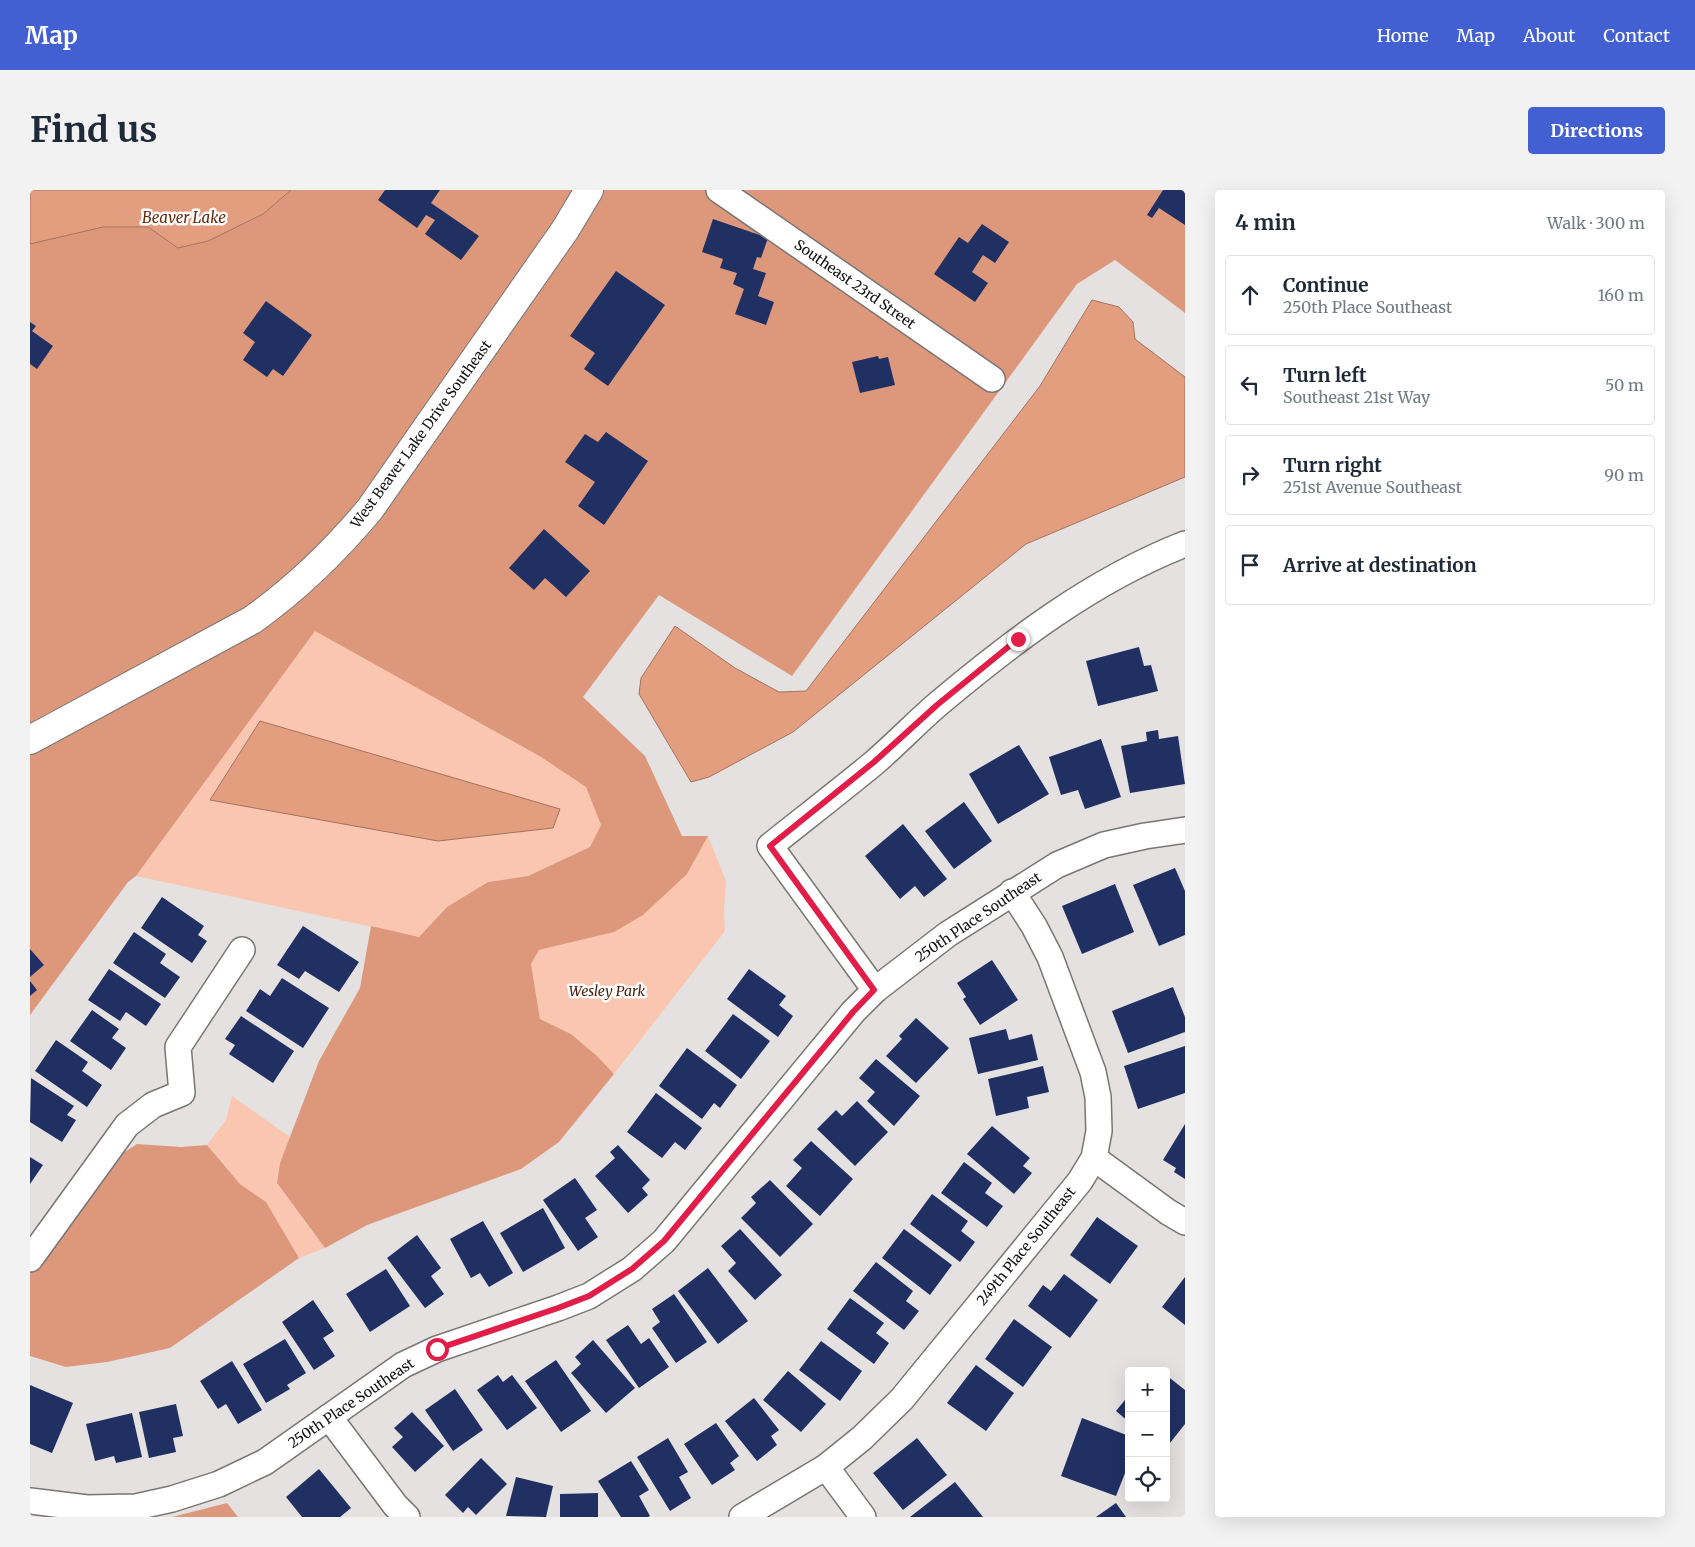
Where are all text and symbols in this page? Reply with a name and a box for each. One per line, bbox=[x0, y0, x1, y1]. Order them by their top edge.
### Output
text: Map bbox=[25, 20, 78, 51]
text: Home bbox=[1377, 24, 1429, 47]
text: Map bbox=[1457, 24, 1495, 47]
text: About bbox=[1523, 24, 1575, 47]
text: Contact bbox=[1603, 24, 1670, 47]
button: Directions bbox=[1528, 107, 1665, 154]
text: Find us bbox=[30, 108, 157, 152]
water label: Beaver Lake bbox=[142, 208, 226, 227]
text: 4 min bbox=[1235, 209, 1296, 236]
text: Walk · 300 m bbox=[1547, 213, 1645, 233]
street label: Southeast 23rd Street bbox=[791, 235, 919, 333]
text: Continue bbox=[1283, 273, 1369, 297]
icon: ahead bbox=[1236, 281, 1264, 309]
text: 160 m bbox=[1598, 285, 1644, 305]
text: 250th Place Southeast bbox=[1283, 297, 1452, 317]
street label: West Beaver Lake Drive Southeast bbox=[346, 336, 496, 532]
text: Turn left bbox=[1283, 363, 1367, 387]
icon: left bbox=[1236, 371, 1264, 399]
text: 50 m bbox=[1605, 375, 1644, 395]
text: Southeast 21st Way bbox=[1283, 387, 1430, 407]
text: Turn right bbox=[1283, 453, 1382, 477]
icon: right bbox=[1236, 461, 1264, 489]
text: 90 m bbox=[1604, 465, 1644, 485]
text: 251st Avenue Southeast bbox=[1283, 477, 1462, 497]
icon: arrive bbox=[1236, 551, 1264, 579]
text: Arrive at destination bbox=[1283, 553, 1477, 577]
route end bbox=[1007, 628, 1030, 651]
street label: 250th Place Southeast bbox=[912, 868, 1045, 966]
park label: Wesley Park bbox=[569, 982, 645, 1000]
street label: 249th Place Southeast bbox=[973, 1183, 1080, 1309]
route start bbox=[426, 1338, 449, 1361]
street label: 250th Place Southeast bbox=[285, 1354, 418, 1452]
map controls bbox=[1125, 1367, 1170, 1502]
button: + bbox=[1125, 1367, 1170, 1412]
button: − bbox=[1125, 1412, 1170, 1457]
button: locate bbox=[1125, 1457, 1170, 1502]

